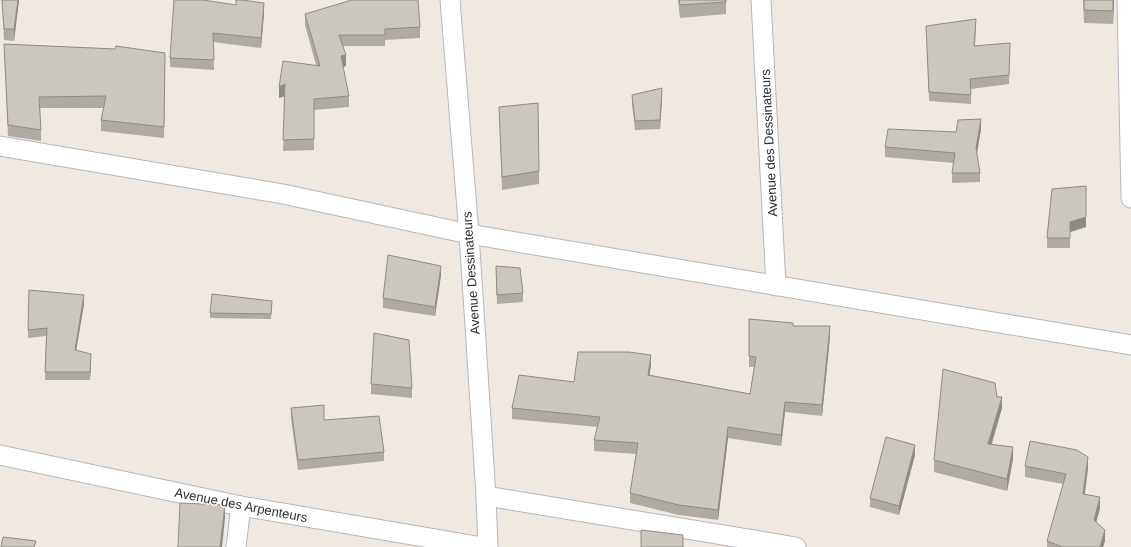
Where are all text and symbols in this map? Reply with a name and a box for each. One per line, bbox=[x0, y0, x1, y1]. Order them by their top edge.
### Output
street label: Avenue des Dessinateurs bbox=[758, 68, 780, 217]
street label: Avenue Dessinateurs bbox=[459, 210, 483, 335]
street label: Avenue des Arpenteurs bbox=[173, 485, 309, 525]

